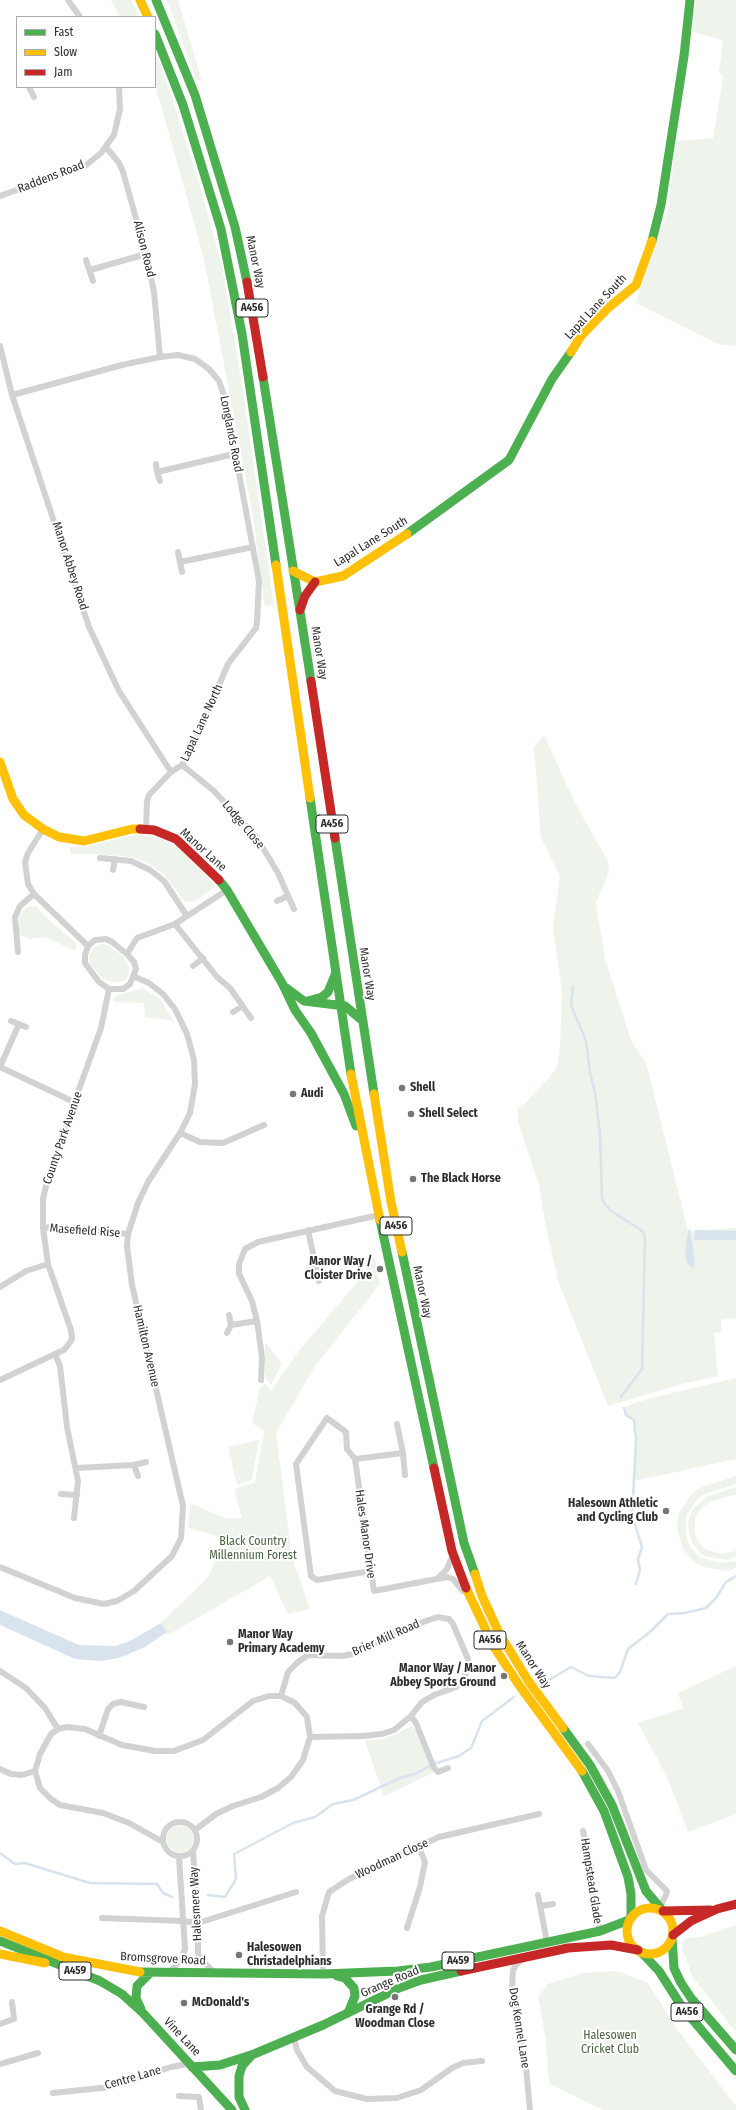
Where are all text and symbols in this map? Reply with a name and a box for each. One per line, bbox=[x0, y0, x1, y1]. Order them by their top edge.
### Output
legend bbox=[16, 16, 156, 88]
text: Fast bbox=[54, 25, 73, 39]
text: Slow bbox=[54, 45, 77, 59]
text: Jam bbox=[54, 65, 72, 79]
street label: Raddens Road bbox=[16, 158, 86, 196]
street label: Alison Road bbox=[130, 219, 158, 279]
street label: Manor Way bbox=[242, 234, 268, 290]
street label: Lapal Lane South bbox=[562, 271, 630, 343]
road number: A456 bbox=[236, 299, 268, 317]
street label: Longlands Road bbox=[217, 394, 245, 474]
street label: Lapal Lane South bbox=[332, 514, 410, 570]
street label: Manor Abbey Road bbox=[49, 520, 91, 612]
street label: Manor Way bbox=[308, 625, 330, 681]
street label: Lapal Lane North bbox=[178, 682, 226, 764]
street label: Lodge Close bbox=[219, 798, 267, 852]
road number: A456 bbox=[316, 815, 348, 833]
street label: Manor Lane bbox=[177, 825, 229, 875]
street label: Manor Way bbox=[356, 946, 378, 1002]
place label: Shell bbox=[410, 1081, 435, 1095]
marker: Shell bbox=[397, 1083, 407, 1093]
place label: Audi bbox=[301, 1087, 323, 1101]
marker: Audi bbox=[288, 1089, 298, 1099]
street label: County Park Avenue bbox=[40, 1090, 86, 1186]
place label: Shell Select bbox=[419, 1107, 478, 1121]
marker: Shell Select bbox=[406, 1109, 416, 1119]
place label: The Black Horse bbox=[421, 1172, 501, 1186]
marker: The Black Horse bbox=[408, 1174, 418, 1184]
road number: A456 bbox=[380, 1217, 412, 1235]
street label: Masefield Rise bbox=[49, 1221, 121, 1241]
place label: Manor Way / Cloister Drive bbox=[305, 1255, 372, 1283]
marker: Manor Way / Cloister Drive bbox=[375, 1264, 385, 1274]
street label: Manor Way bbox=[409, 1264, 435, 1320]
street label: Hamilton Avenue bbox=[130, 1304, 162, 1388]
street label: Hales Manor Drive bbox=[352, 1489, 378, 1579]
place label: Halesown Athletic and Cycling Club bbox=[568, 1497, 658, 1525]
marker: Halesown Athletic and Cycling Club bbox=[661, 1506, 671, 1516]
park label: Black Country Millennium Forest bbox=[209, 1535, 297, 1563]
street label: Brier Mill Road bbox=[350, 1617, 422, 1659]
place label: Manor Way Primary Academy bbox=[238, 1628, 325, 1656]
road number: A456 bbox=[474, 1631, 506, 1649]
marker: Manor Way Primary Academy bbox=[225, 1637, 235, 1647]
street label: Manor Way bbox=[512, 1639, 554, 1691]
place label: Manor Way / Manor Abbey Sports Ground bbox=[390, 1662, 496, 1690]
marker: Manor Way / Manor Abbey Sports Ground bbox=[499, 1671, 509, 1681]
street label: Woodman Close bbox=[353, 1836, 431, 1882]
street label: Hampstead Glade bbox=[577, 1837, 605, 1925]
street label: Halesmere Way bbox=[187, 1866, 205, 1942]
place label: Halesowen Christadelphians bbox=[247, 1941, 332, 1969]
street label: Bromsgrove Road bbox=[120, 1950, 206, 1968]
marker: Halesowen Christadelphians bbox=[234, 1950, 244, 1960]
road number: A459 bbox=[442, 1952, 474, 1970]
road number: A459 bbox=[59, 1962, 91, 1980]
street label: Grange Road bbox=[359, 1963, 421, 2001]
street label: Dog Kennel Lane bbox=[505, 1986, 533, 2070]
marker: Grange Rd / Woodman Close bbox=[390, 1992, 400, 2002]
place label: McDonald's bbox=[192, 1996, 249, 2010]
marker: McDonald's bbox=[179, 1998, 189, 2008]
place label: Grange Rd / Woodman Close bbox=[355, 2003, 435, 2031]
road number: A456 bbox=[671, 2003, 703, 2021]
street label: Vine Lane bbox=[161, 2015, 203, 2059]
park label: Halesowen Cricket Club bbox=[581, 2029, 639, 2057]
street label: Centre Lane bbox=[103, 2063, 163, 2093]

